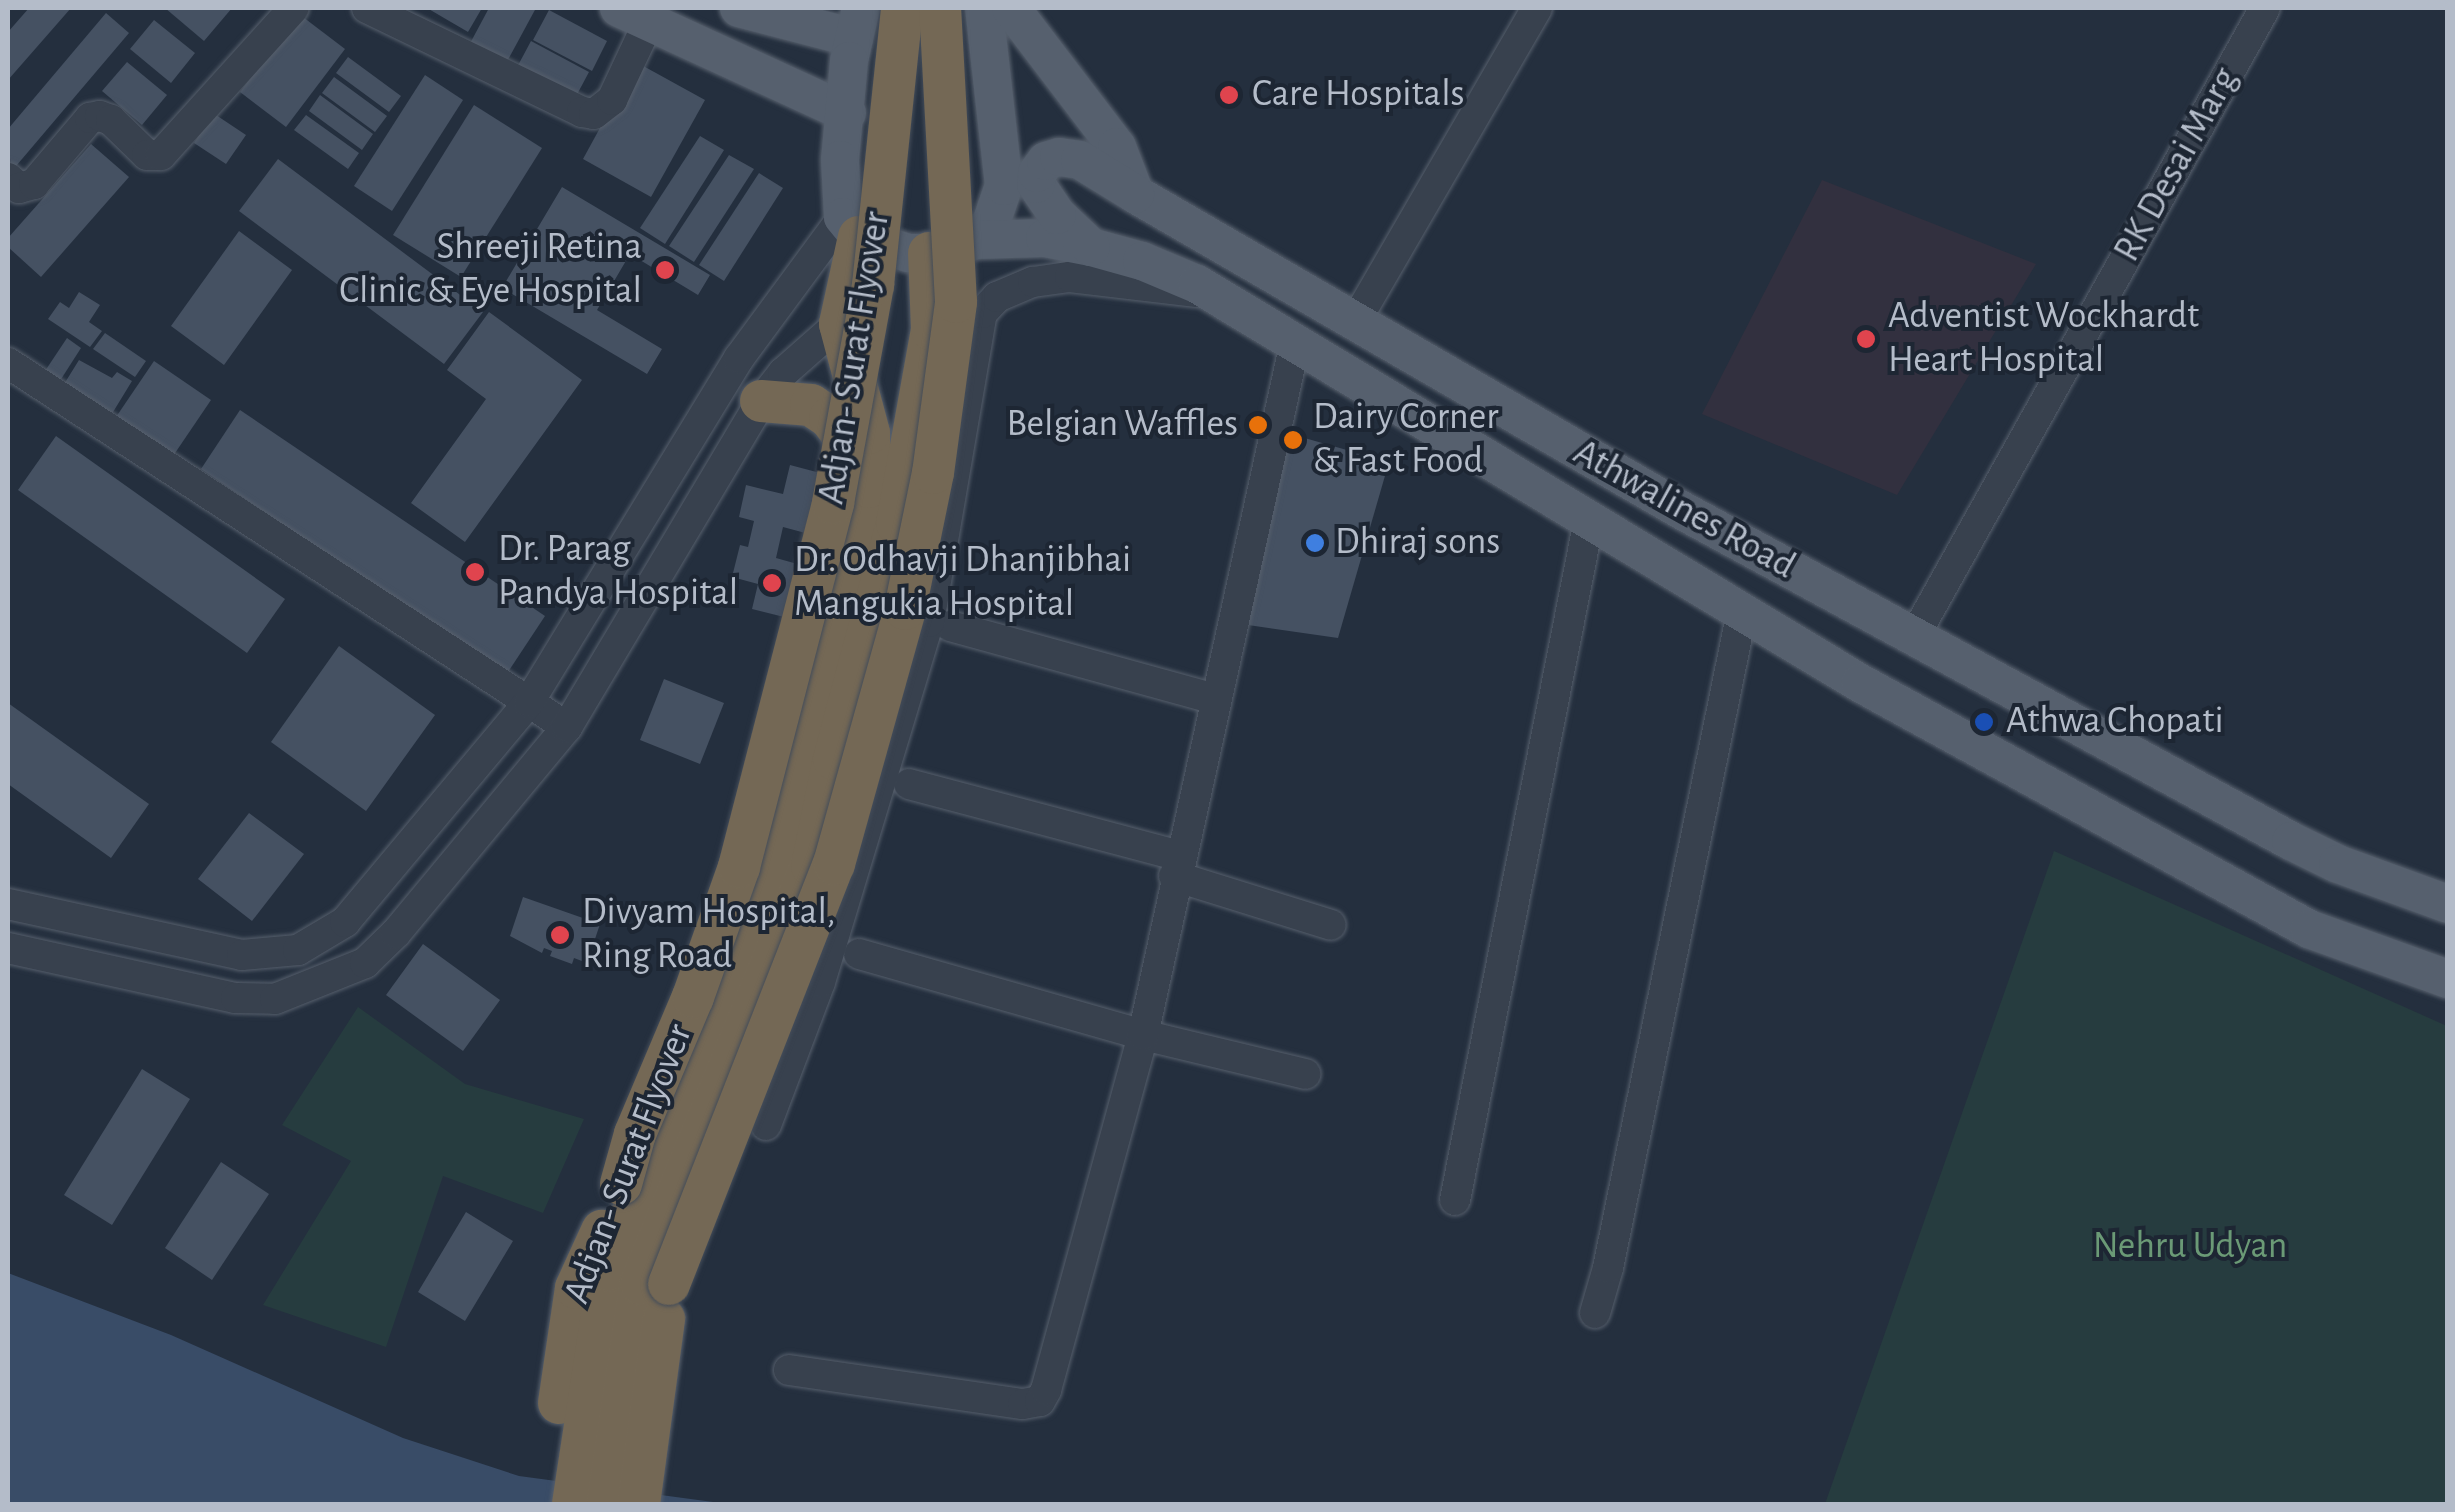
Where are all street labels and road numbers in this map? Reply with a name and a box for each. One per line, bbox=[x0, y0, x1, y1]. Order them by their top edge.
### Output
street label: RK Desai Marg bbox=[2105, 60, 2249, 270]
street label: Adjan- Surat Flyover bbox=[809, 209, 901, 507]
street label: Athwalines Road bbox=[1565, 430, 1803, 590]
street label: Adjan- Surat Flyover bbox=[555, 1018, 703, 1310]

